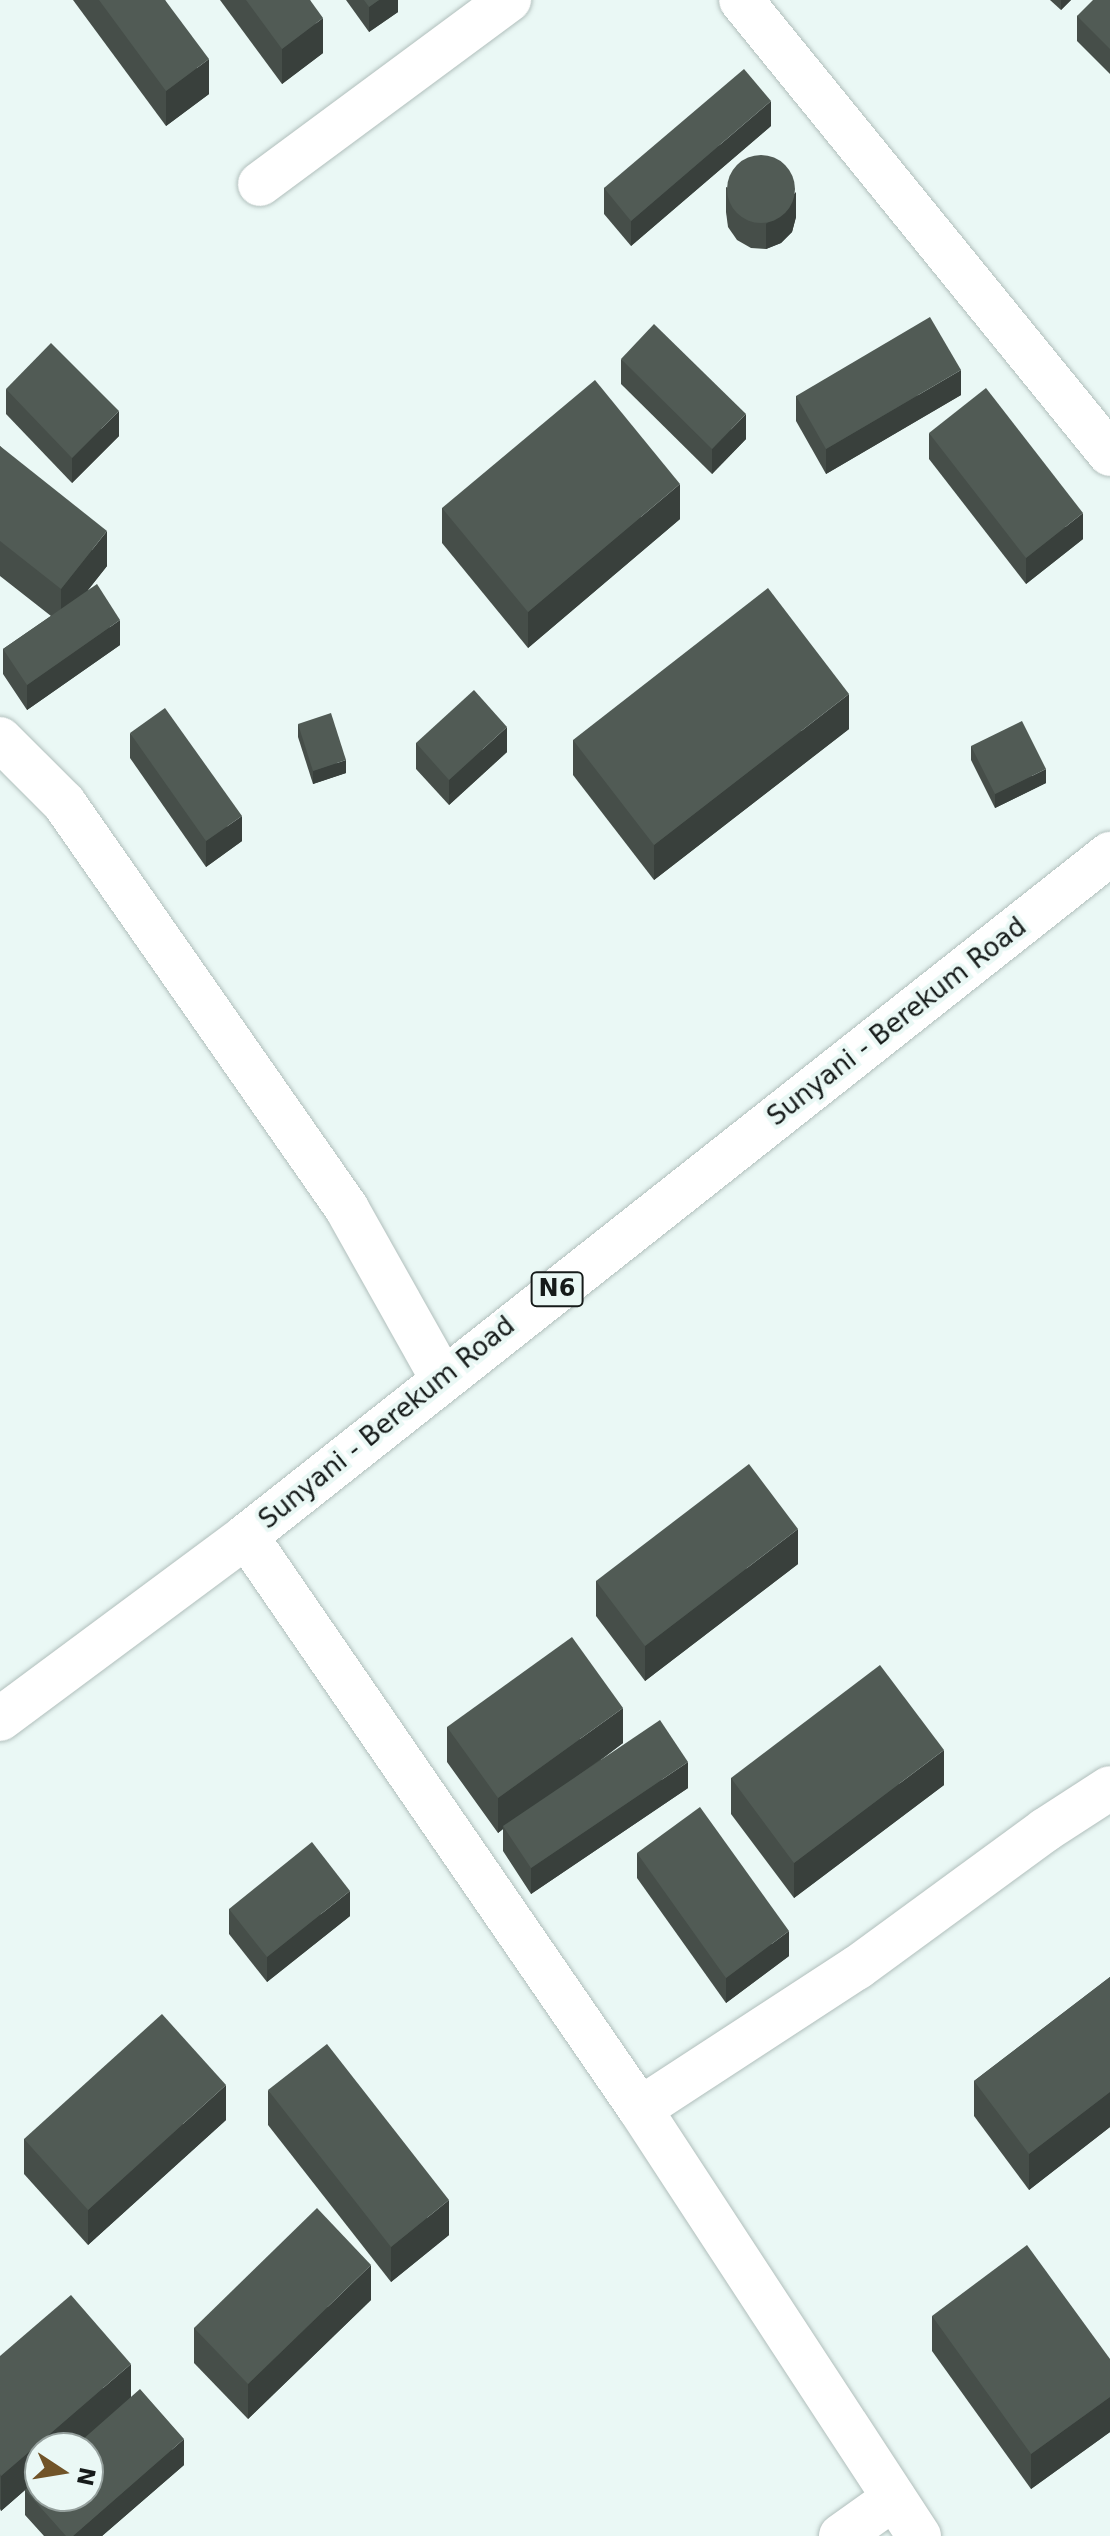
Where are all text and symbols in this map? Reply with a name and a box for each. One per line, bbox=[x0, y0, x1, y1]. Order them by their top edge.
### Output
street label: Sunyani - Berekum Road bbox=[761, 911, 1033, 1133]
road number: N6 bbox=[529, 1269, 585, 1309]
street label: Sunyani - Berekum Road bbox=[253, 1310, 521, 1536]
north arrow bbox=[24, 2432, 104, 2512]
text: N bbox=[72, 2465, 100, 2488]

